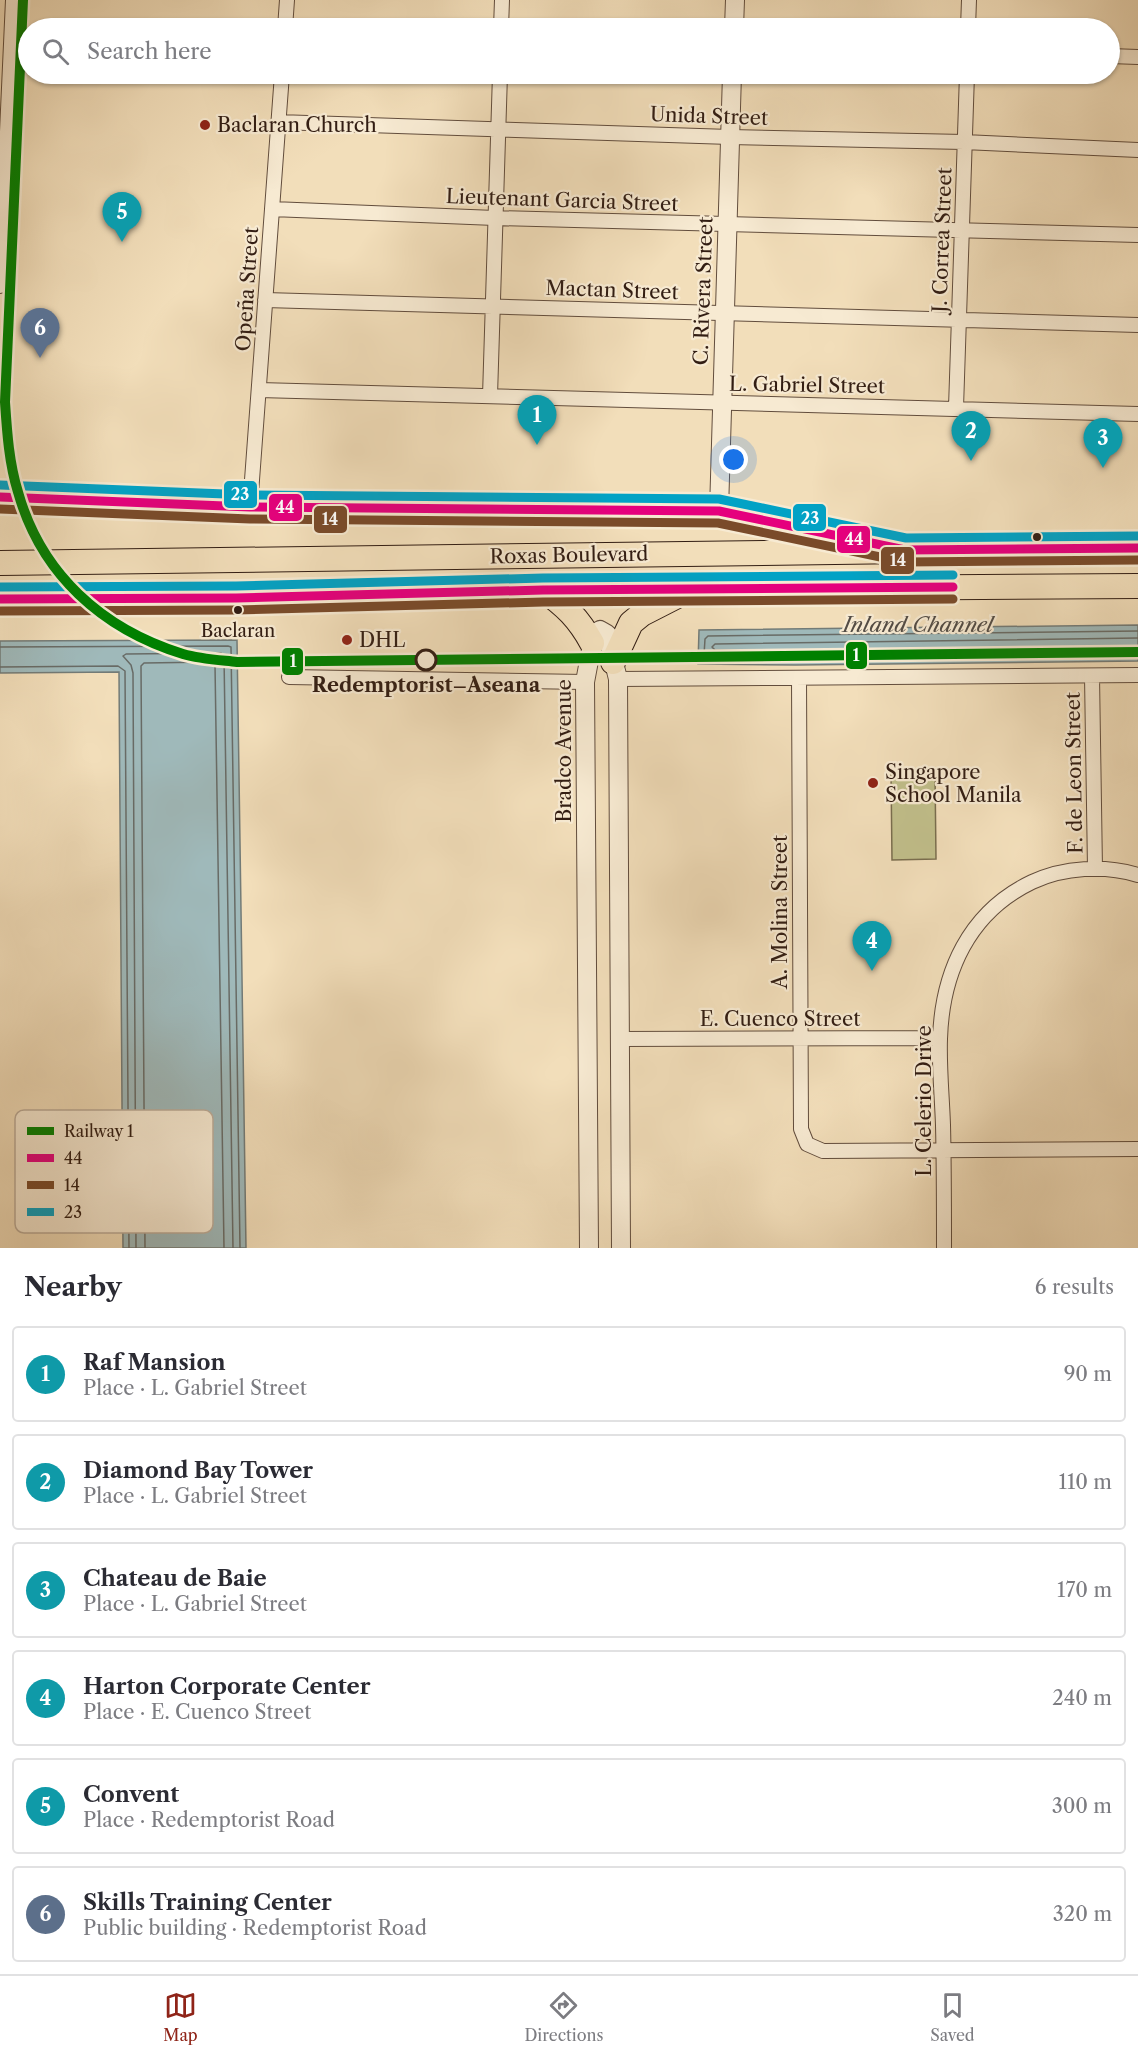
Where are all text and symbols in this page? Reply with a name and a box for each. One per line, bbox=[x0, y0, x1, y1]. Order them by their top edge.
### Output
search box bbox=[18, 18, 1120, 84]
icon: search bbox=[39, 35, 72, 68]
text: Search here bbox=[87, 38, 212, 65]
street label: Unida Street bbox=[650, 102, 768, 130]
place label: Baclaran Church bbox=[217, 113, 377, 137]
marker: Baclaran Church bbox=[198, 118, 212, 132]
street label: J. Correa Street bbox=[927, 167, 957, 316]
street label: Lieutenant Garcia Street bbox=[445, 184, 679, 216]
pin: 5 bbox=[102, 192, 142, 242]
street label: C. Rivera Street bbox=[688, 216, 718, 366]
street label: Opeña Street bbox=[231, 226, 263, 352]
street label: Mactan Street bbox=[545, 276, 679, 304]
pin: 6 bbox=[20, 308, 60, 358]
street label: L. Gabriel Street bbox=[729, 372, 885, 398]
pin: 1 bbox=[518, 396, 556, 445]
pin: 2 bbox=[952, 412, 990, 461]
pin: 3 bbox=[1084, 418, 1122, 468]
your location bbox=[719, 445, 748, 474]
line badge: 23 bbox=[223, 480, 258, 509]
text: 23 bbox=[231, 484, 249, 504]
line badge: 44 bbox=[268, 493, 303, 522]
text: 44 bbox=[276, 497, 294, 517]
line badge: 23 bbox=[792, 503, 827, 532]
line badge: 14 bbox=[313, 505, 348, 534]
text: 23 bbox=[801, 508, 819, 528]
text: 14 bbox=[322, 509, 338, 529]
line badge: 44 bbox=[836, 525, 871, 554]
text: 44 bbox=[845, 529, 863, 549]
unlabelled marker bbox=[1031, 531, 1043, 543]
street label: Roxas Boulevard bbox=[489, 542, 649, 568]
line badge: 14 bbox=[880, 546, 915, 575]
text: 14 bbox=[890, 550, 906, 570]
marker: Baclaran bbox=[232, 604, 244, 616]
water label: Inland Channel bbox=[841, 612, 996, 637]
place label: Baclaran bbox=[201, 620, 275, 642]
place label: DHL bbox=[359, 628, 405, 652]
marker: DHL bbox=[340, 633, 354, 647]
line badge: 1 bbox=[845, 641, 868, 670]
text: 1 bbox=[852, 645, 860, 665]
line badge: 1 bbox=[281, 647, 304, 676]
marker: Redemptorist–Aseana bbox=[415, 649, 437, 671]
text: 1 bbox=[289, 651, 297, 671]
place label: Redemptorist–Aseana bbox=[312, 673, 541, 697]
street label: Bradco Avenue bbox=[552, 679, 576, 823]
street label: F. de Leon Street bbox=[1061, 692, 1087, 854]
place label: Singapore School Manila bbox=[885, 760, 1022, 807]
marker: Singapore School Manila bbox=[866, 776, 880, 790]
street label: A. Molina Street bbox=[768, 835, 792, 990]
pin: 4 bbox=[852, 922, 892, 971]
street label: E. Cuenco Street bbox=[700, 1007, 860, 1031]
street label: L. Celerio Drive bbox=[912, 1025, 936, 1177]
legend bbox=[15, 1110, 213, 1233]
text: Railway 1 bbox=[64, 1121, 134, 1141]
text: 44 bbox=[64, 1148, 83, 1168]
text: 14 bbox=[64, 1175, 80, 1195]
text: 23 bbox=[64, 1202, 82, 1222]
text: Nearby bbox=[24, 1271, 122, 1303]
text: 6 results bbox=[1035, 1275, 1114, 1299]
text: Raf Mansion bbox=[83, 1349, 226, 1376]
text: 1 bbox=[41, 1362, 50, 1386]
text: 90 m bbox=[1064, 1362, 1112, 1386]
text: Place · L. Gabriel Street bbox=[83, 1376, 307, 1400]
text: Diamond Bay Tower bbox=[83, 1457, 313, 1484]
text: 2 bbox=[40, 1470, 51, 1494]
text: 110 m bbox=[1059, 1470, 1112, 1494]
text: Place · L. Gabriel Street bbox=[83, 1484, 307, 1508]
text: Chateau de Baie bbox=[83, 1565, 267, 1592]
text: 3 bbox=[40, 1578, 51, 1602]
text: 170 m bbox=[1057, 1578, 1112, 1602]
text: Place · L. Gabriel Street bbox=[83, 1592, 307, 1616]
text: Harton Corporate Center bbox=[83, 1673, 370, 1700]
text: 4 bbox=[40, 1686, 51, 1710]
text: 240 m bbox=[1052, 1686, 1112, 1710]
text: Place · E. Cuenco Street bbox=[83, 1700, 311, 1724]
text: Convent bbox=[83, 1781, 179, 1808]
text: 5 bbox=[40, 1794, 51, 1818]
text: 300 m bbox=[1052, 1794, 1112, 1818]
text: Place · Redemptorist Road bbox=[83, 1808, 335, 1832]
text: Skills Training Center bbox=[83, 1889, 332, 1916]
text: 6 bbox=[40, 1902, 51, 1926]
text: 320 m bbox=[1053, 1902, 1112, 1926]
text: Public building · Redemptorist Road bbox=[83, 1916, 427, 1940]
tab: Map bbox=[163, 1989, 198, 2045]
tab: Directions bbox=[524, 1989, 603, 2045]
tab: Saved bbox=[930, 1989, 975, 2045]

